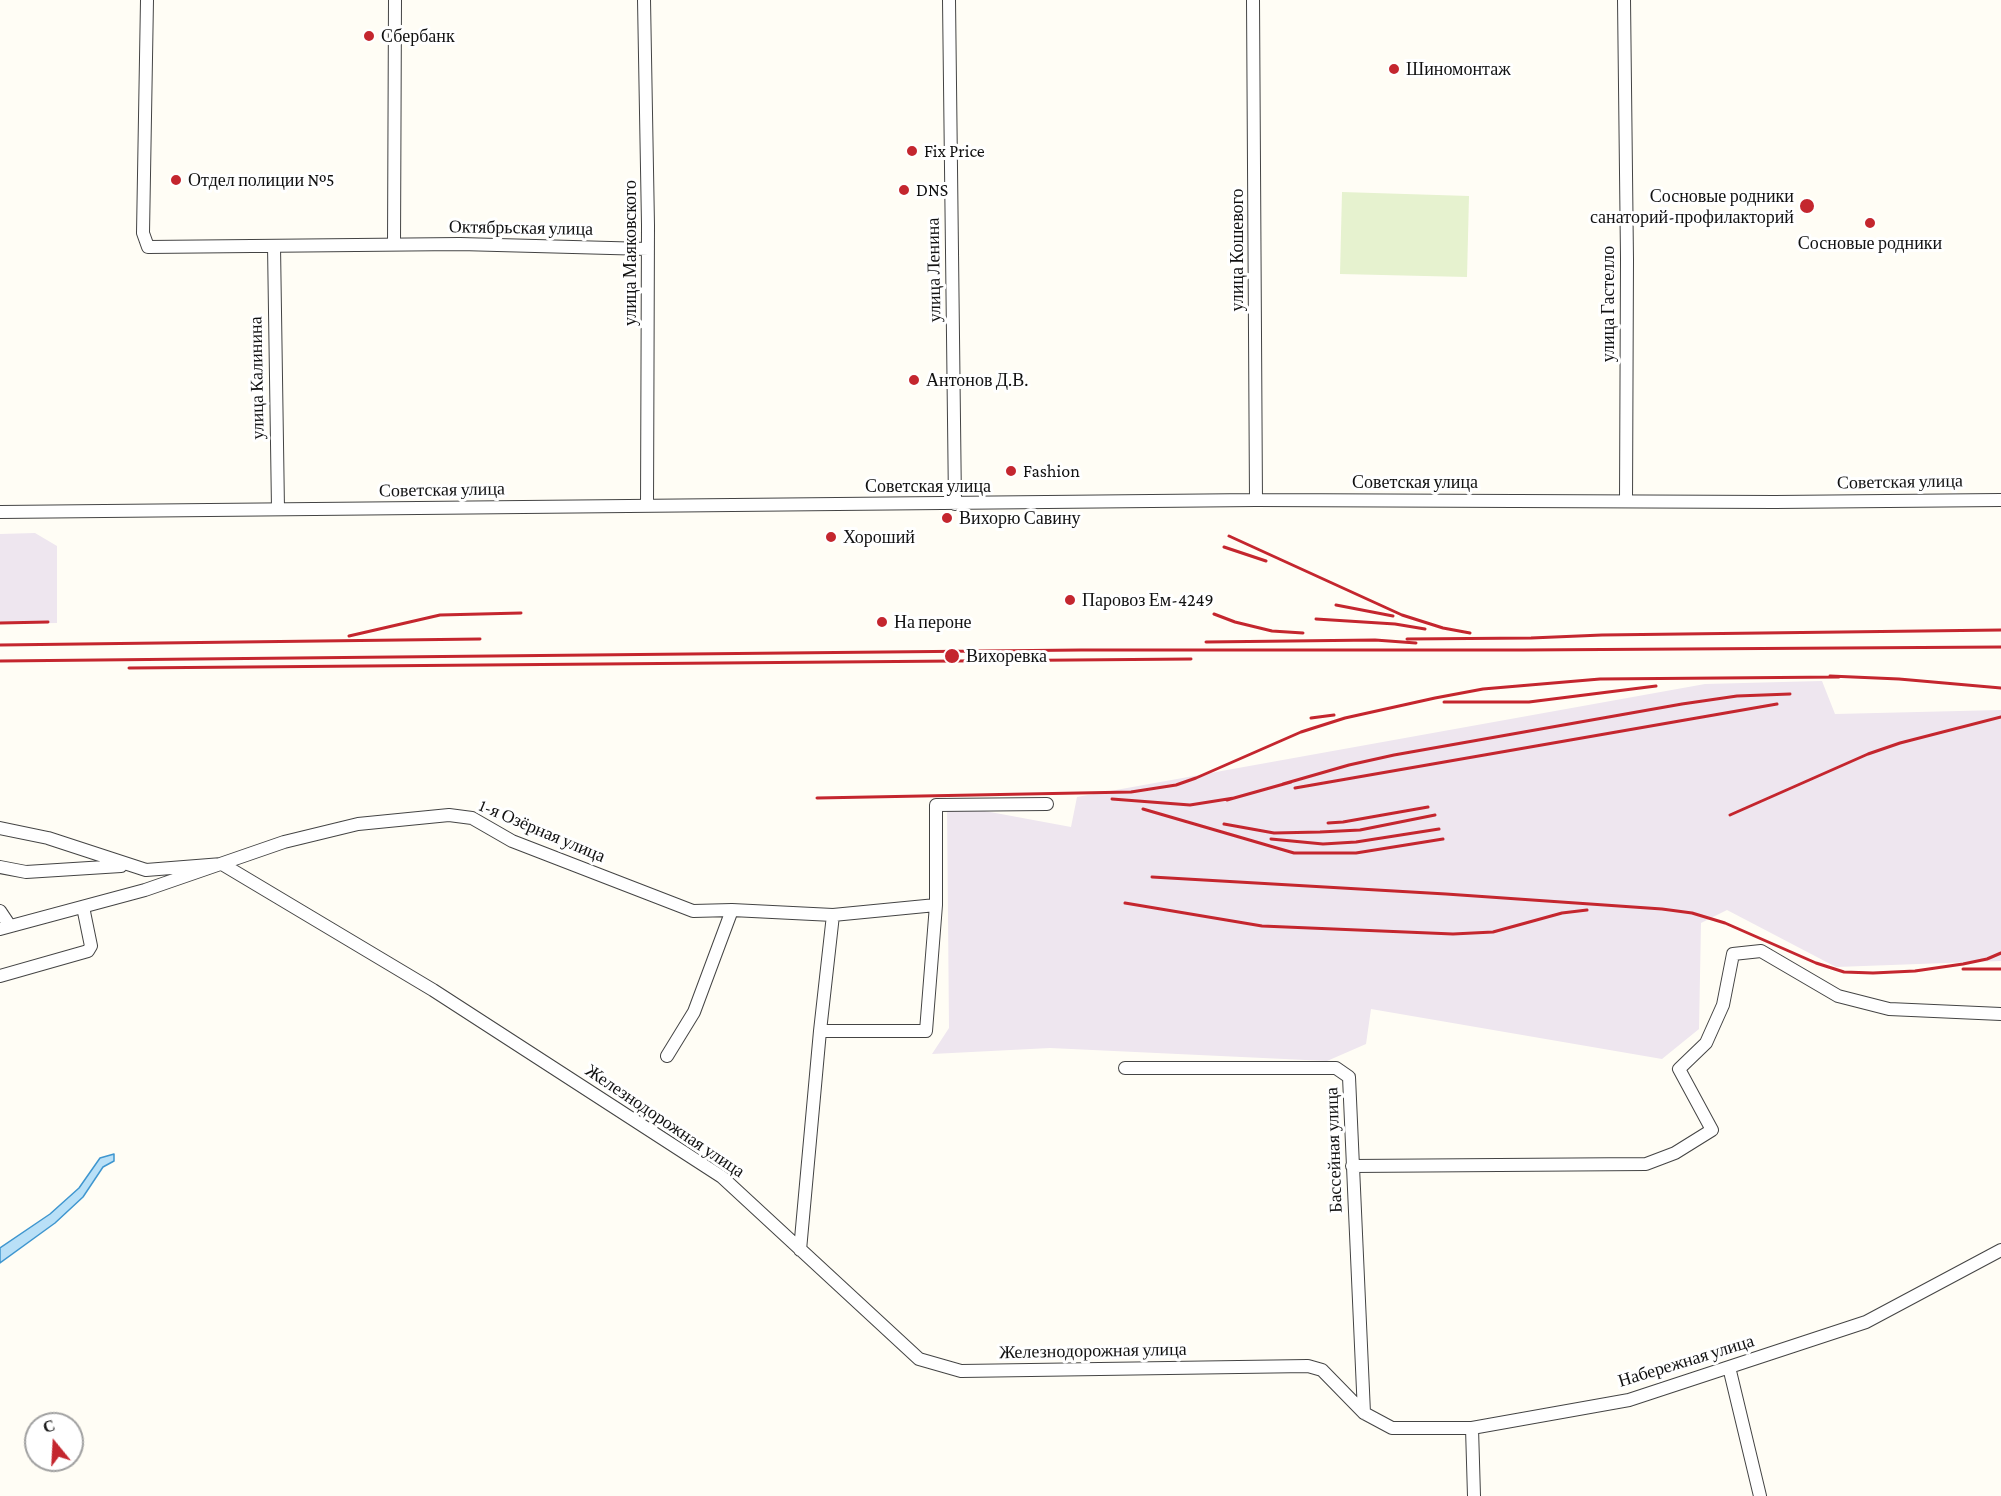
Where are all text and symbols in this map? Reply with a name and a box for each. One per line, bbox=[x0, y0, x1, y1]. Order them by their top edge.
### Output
place label: Сбербанк bbox=[381, 25, 455, 47]
marker: Сбербанк bbox=[362, 29, 376, 43]
place label: Шиномонтаж bbox=[1406, 58, 1511, 80]
marker: Шиномонтаж bbox=[1387, 62, 1401, 76]
place label: Fix Price bbox=[924, 140, 985, 162]
marker: Fix Price bbox=[905, 144, 919, 158]
place label: Отдел полиции №5 bbox=[188, 169, 335, 191]
marker: Отдел полиции №5 bbox=[169, 173, 183, 187]
place label: DNS bbox=[916, 179, 948, 201]
street label: улица Маяковского bbox=[619, 180, 641, 326]
marker: DNS bbox=[897, 183, 911, 197]
place label: Сосновые родники санаторий-профилакторий bbox=[1590, 185, 1794, 228]
street label: улица Кошевого bbox=[1226, 188, 1248, 312]
marker: Сосновые родники санаторий-профилакторий bbox=[1798, 197, 1816, 215]
street label: Октябрьская улица bbox=[449, 216, 593, 240]
marker: Сосновые родники bbox=[1863, 216, 1877, 230]
street label: улица Ленина bbox=[922, 217, 946, 323]
place label: Сосновые родники bbox=[1798, 232, 1942, 254]
street label: улица Гастелло bbox=[1597, 246, 1619, 362]
street label: улица Калинина bbox=[245, 316, 269, 440]
place label: Антонов Д.В. bbox=[926, 369, 1028, 391]
marker: Антонов Д.В. bbox=[907, 373, 921, 387]
place label: Fashion bbox=[1023, 460, 1080, 482]
marker: Fashion bbox=[1004, 464, 1018, 478]
street label: Советская улица bbox=[1837, 470, 1963, 494]
street label: Советская улица bbox=[1352, 471, 1478, 493]
street label: Советская улица bbox=[865, 475, 991, 497]
street label: Советская улица bbox=[379, 478, 505, 502]
place label: Вихорю Савину bbox=[959, 507, 1081, 529]
marker: Вихорю Савину bbox=[940, 511, 954, 525]
place label: Хороший bbox=[843, 526, 915, 548]
marker: Хороший bbox=[824, 530, 838, 544]
place label: Паровоз Ем-4249 bbox=[1082, 589, 1214, 611]
marker: Паровоз Ем-4249 bbox=[1063, 593, 1077, 607]
place label: На пероне bbox=[894, 611, 972, 633]
marker: На пероне bbox=[875, 615, 889, 629]
place label: Вихоревка bbox=[966, 645, 1047, 667]
marker: Вихоревка bbox=[943, 647, 961, 665]
street label: 1-я Озёрная улица bbox=[476, 795, 608, 867]
street label: Железнодорожная улица bbox=[581, 1060, 749, 1182]
street label: Бассейная улица bbox=[1321, 1087, 1347, 1213]
street label: Набережная улица bbox=[1615, 1330, 1757, 1392]
street label: Железнодорожная улица bbox=[999, 1339, 1187, 1363]
north arrow bbox=[24, 1412, 84, 1472]
text: С bbox=[41, 1416, 57, 1436]

